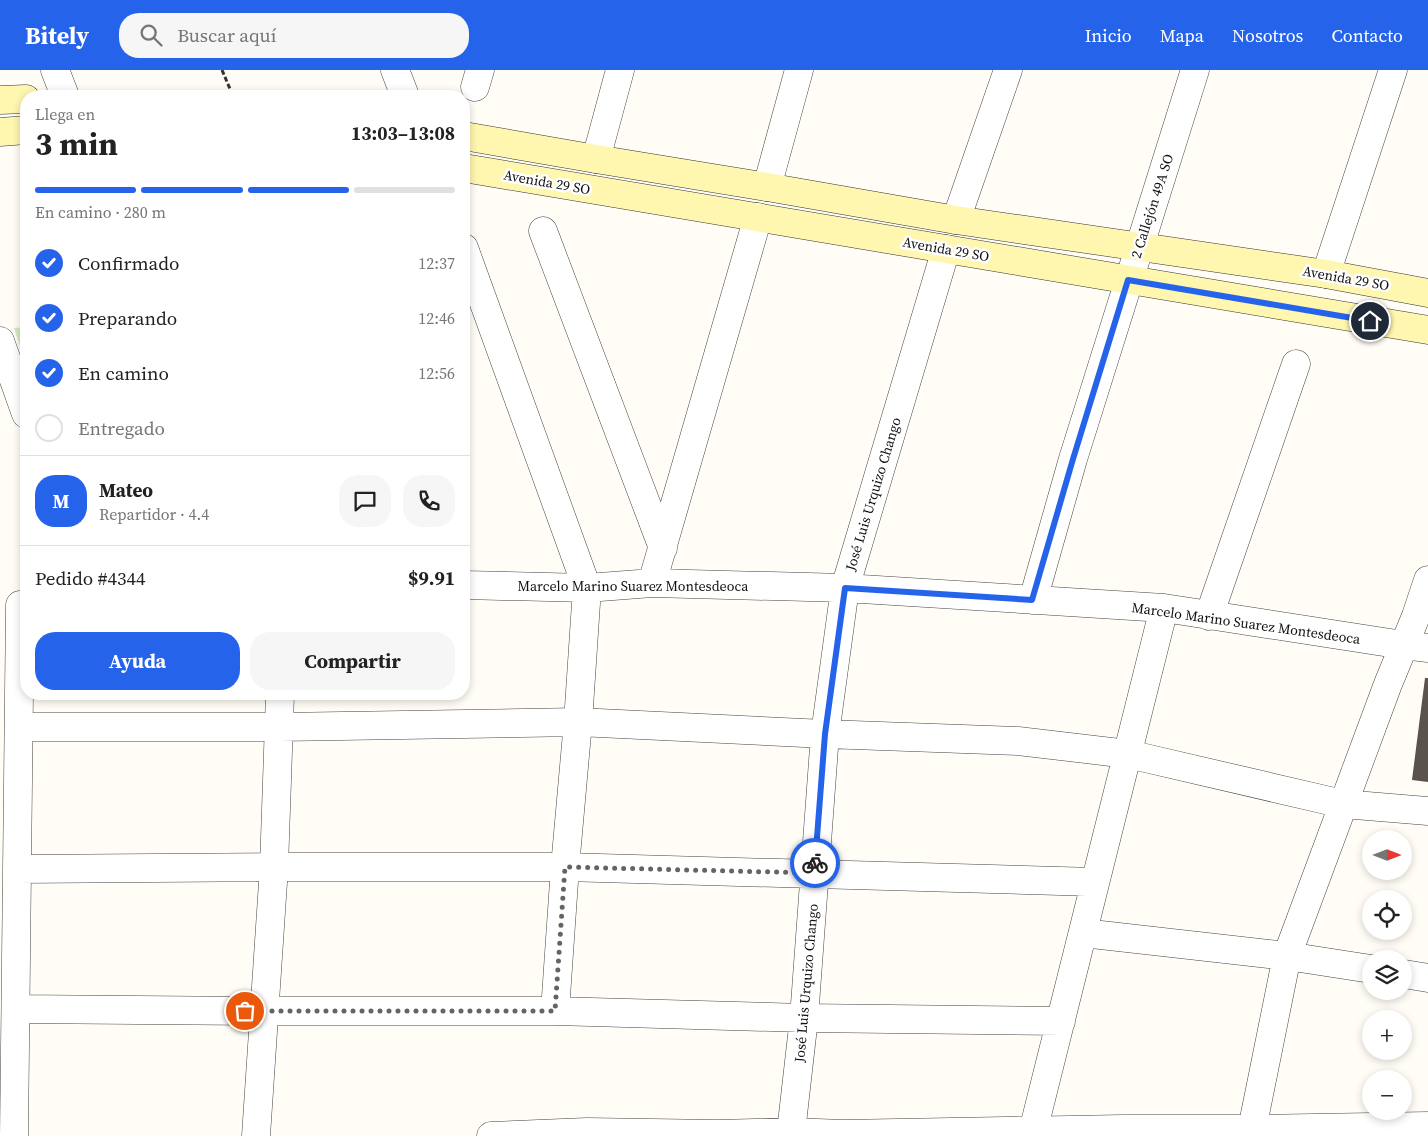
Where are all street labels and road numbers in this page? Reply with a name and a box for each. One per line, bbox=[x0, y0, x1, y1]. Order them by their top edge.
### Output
street label: 2 Callejón 49A SO bbox=[1126, 151, 1178, 261]
street label: Avenida 29 SO bbox=[502, 165, 592, 199]
street label: Avenida 29 SO bbox=[901, 232, 991, 266]
street label: Avenida 29 SO bbox=[1301, 261, 1391, 295]
street label: José Luis Urquizo Chango bbox=[840, 415, 906, 574]
street label: Marcelo Marino Suarez Montesdeoca bbox=[518, 576, 749, 596]
street label: Marcelo Marino Suarez Montesdeoca bbox=[1130, 597, 1363, 649]
street label: José Luis Urquizo Chango bbox=[789, 902, 823, 1064]

